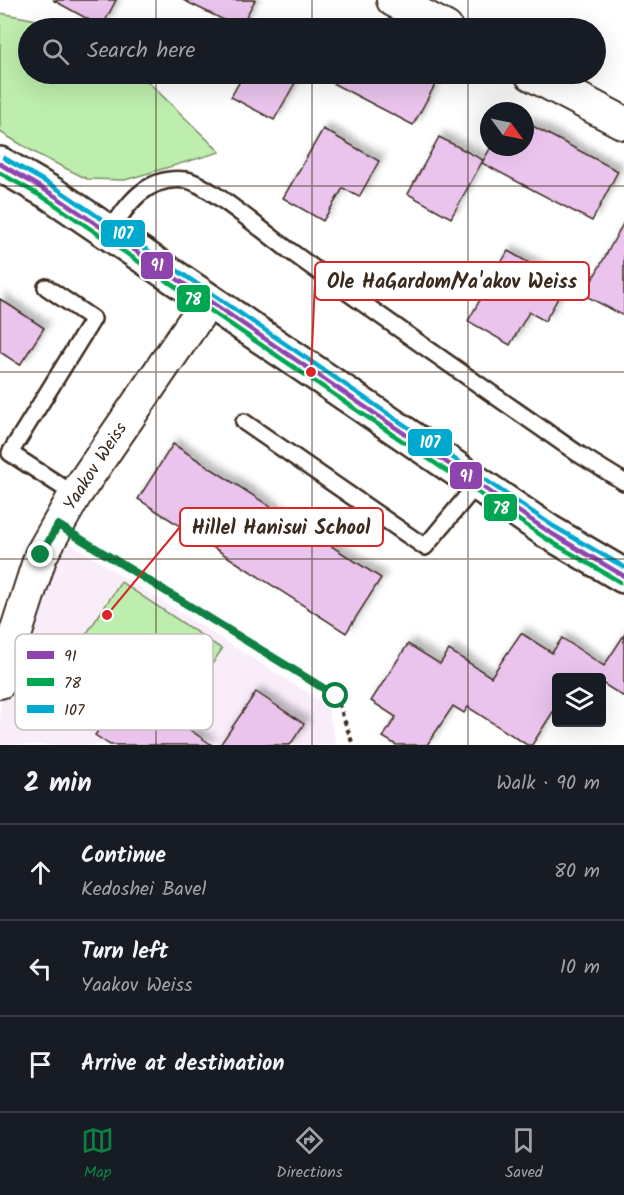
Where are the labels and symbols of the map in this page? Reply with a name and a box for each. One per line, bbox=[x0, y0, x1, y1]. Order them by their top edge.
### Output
north arrow bbox=[480, 102, 534, 156]
line badge: 107 bbox=[100, 219, 146, 248]
text: 107 bbox=[113, 222, 134, 247]
line badge: 91 bbox=[140, 251, 174, 280]
text: 91 bbox=[151, 254, 164, 279]
callout: Ole HaGardom/Ya'akov Weiss bbox=[315, 262, 589, 300]
text: Ole HaGardom/Ya'akov Weiss bbox=[327, 267, 578, 299]
line badge: 78 bbox=[176, 284, 211, 313]
text: 78 bbox=[185, 288, 202, 313]
street label: Yaakov Weiss bbox=[56, 417, 136, 517]
line badge: 107 bbox=[407, 428, 453, 457]
text: 107 bbox=[420, 431, 441, 456]
line badge: 91 bbox=[449, 461, 483, 490]
text: 91 bbox=[460, 465, 473, 490]
line badge: 78 bbox=[483, 493, 518, 522]
text: 78 bbox=[493, 497, 510, 522]
callout: Hillel Hanisui School bbox=[180, 508, 383, 546]
text: Hillel Hanisui School bbox=[192, 513, 371, 545]
route end bbox=[27, 541, 53, 567]
legend bbox=[15, 634, 213, 730]
text: 91 bbox=[64, 644, 77, 669]
text: 78 bbox=[64, 671, 81, 696]
route start bbox=[322, 682, 348, 708]
text: 107 bbox=[64, 698, 85, 723]

